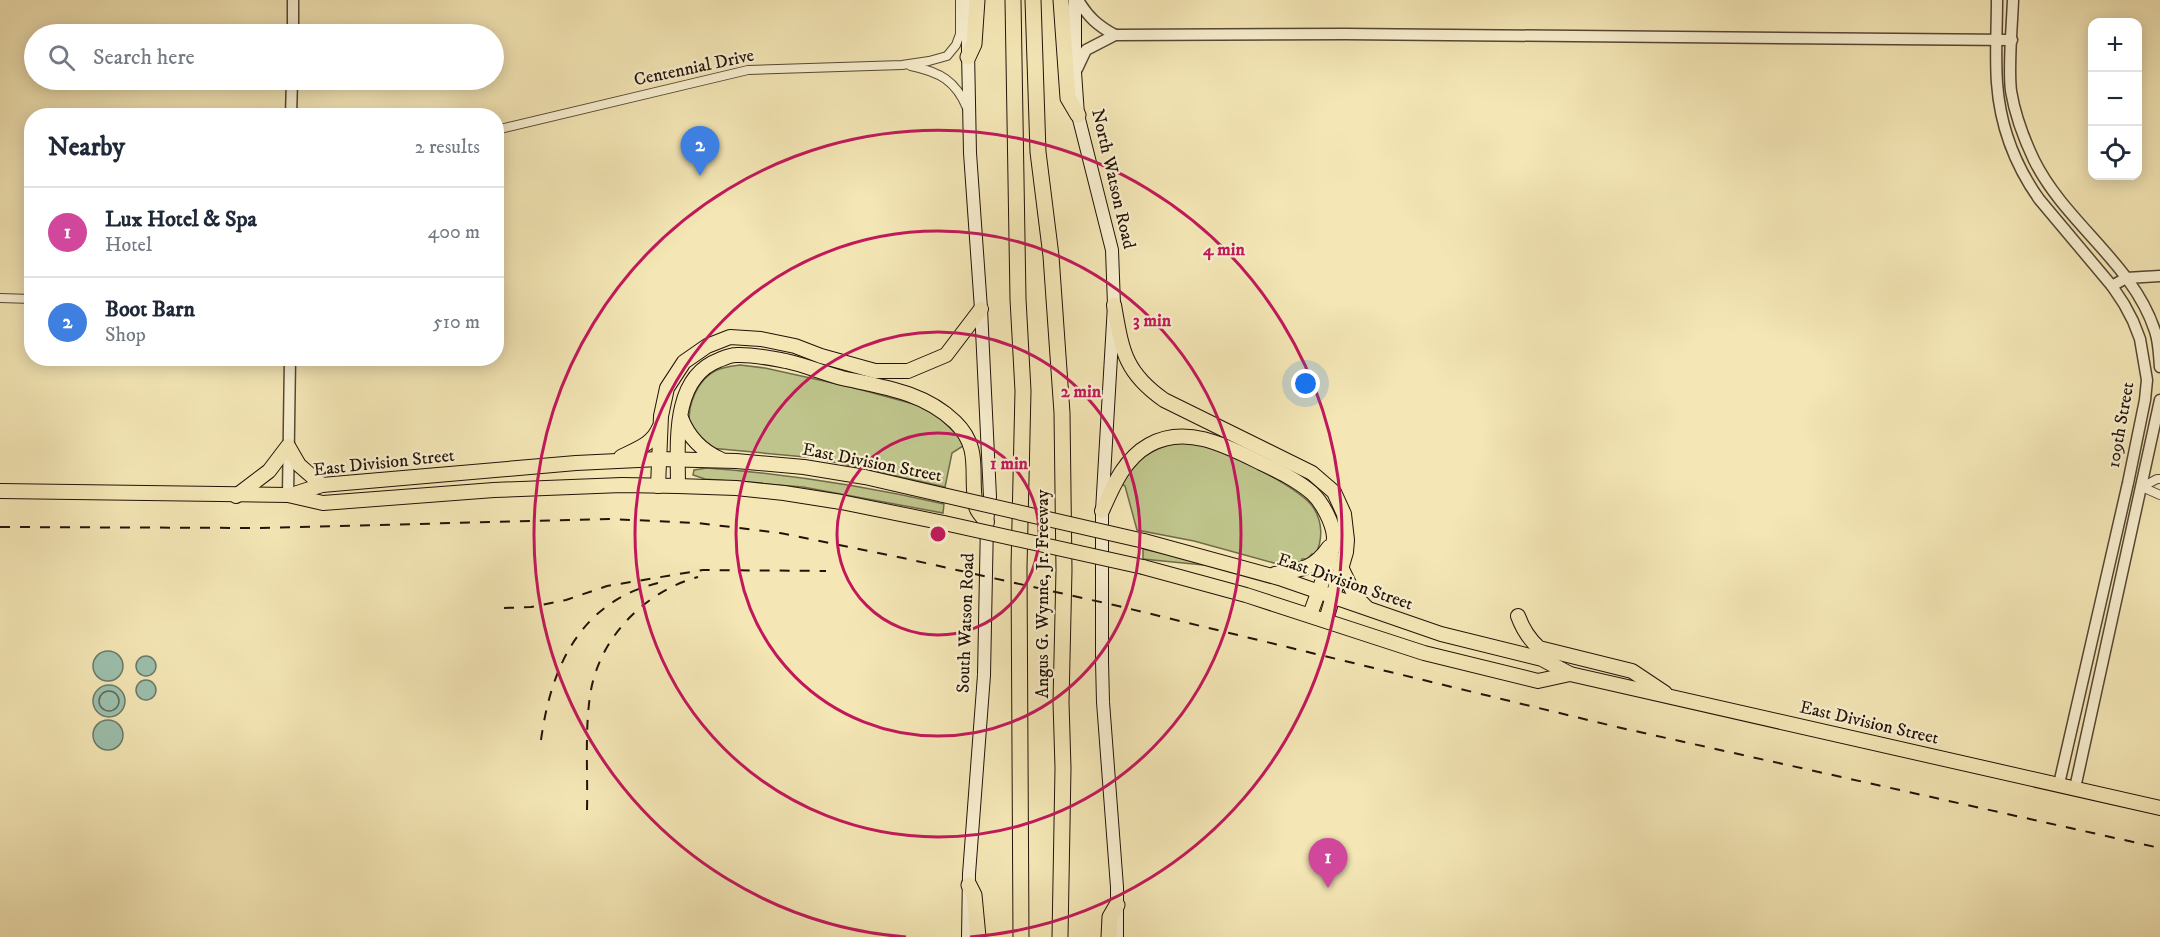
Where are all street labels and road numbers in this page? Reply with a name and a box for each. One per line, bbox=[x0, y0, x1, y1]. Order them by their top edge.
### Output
street label: Centennial Drive bbox=[632, 45, 756, 91]
street label: North Watson Road bbox=[1086, 107, 1140, 251]
street label: 109th Street bbox=[2103, 380, 2139, 470]
street label: East Division Street bbox=[800, 439, 944, 487]
street label: East Division Street bbox=[312, 445, 456, 481]
street label: Angus G. Wynne, Jr. Freeway bbox=[1032, 489, 1054, 698]
street label: East Division Street bbox=[1274, 549, 1416, 616]
street label: South Watson Road bbox=[953, 553, 979, 693]
street label: East Division Street bbox=[1797, 696, 1941, 750]

